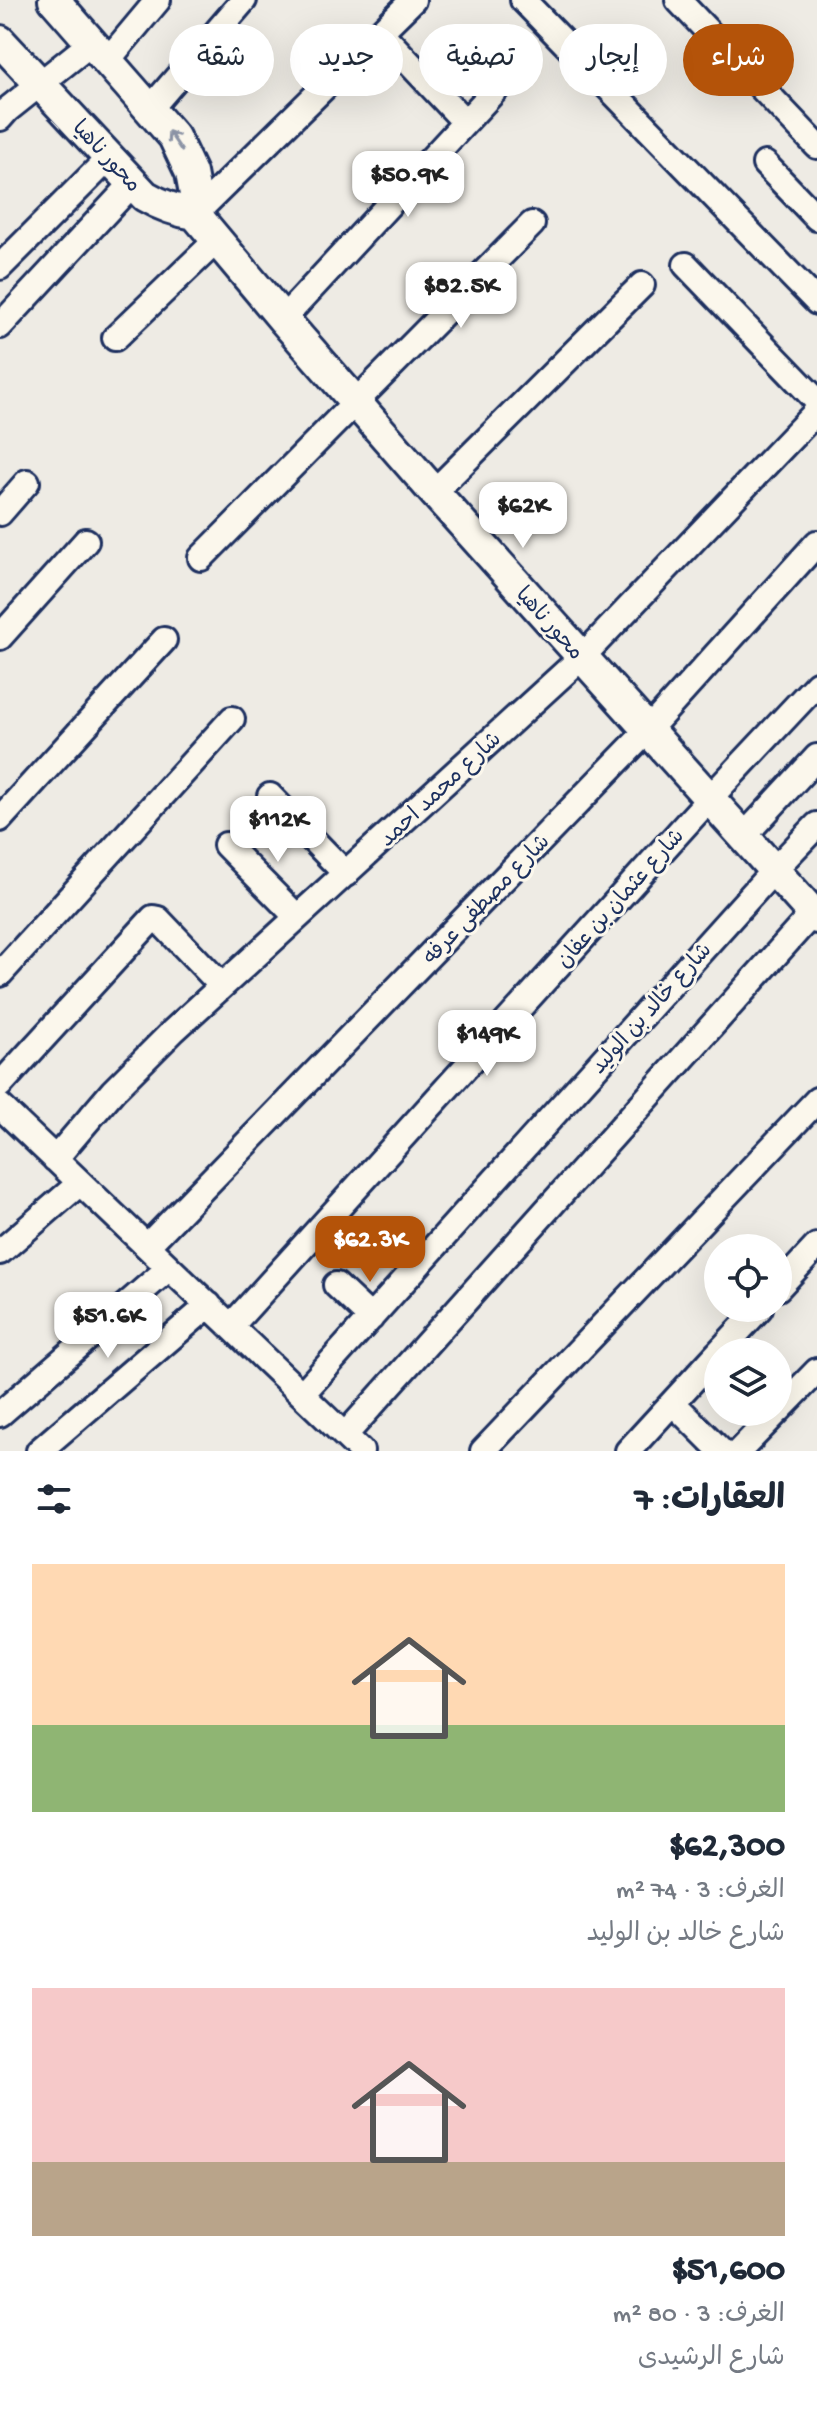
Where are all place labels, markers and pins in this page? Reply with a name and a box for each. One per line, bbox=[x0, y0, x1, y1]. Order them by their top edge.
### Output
pin: $50.9K bbox=[343, 151, 473, 219]
pin: $82.5K bbox=[396, 262, 526, 330]
pin: $62K bbox=[476, 482, 570, 550]
pin: $112K bbox=[222, 796, 334, 864]
pin: $149K bbox=[431, 1010, 543, 1078]
pin: $62.3K bbox=[305, 1216, 435, 1284]
pin: $51.6K bbox=[43, 1292, 173, 1360]

